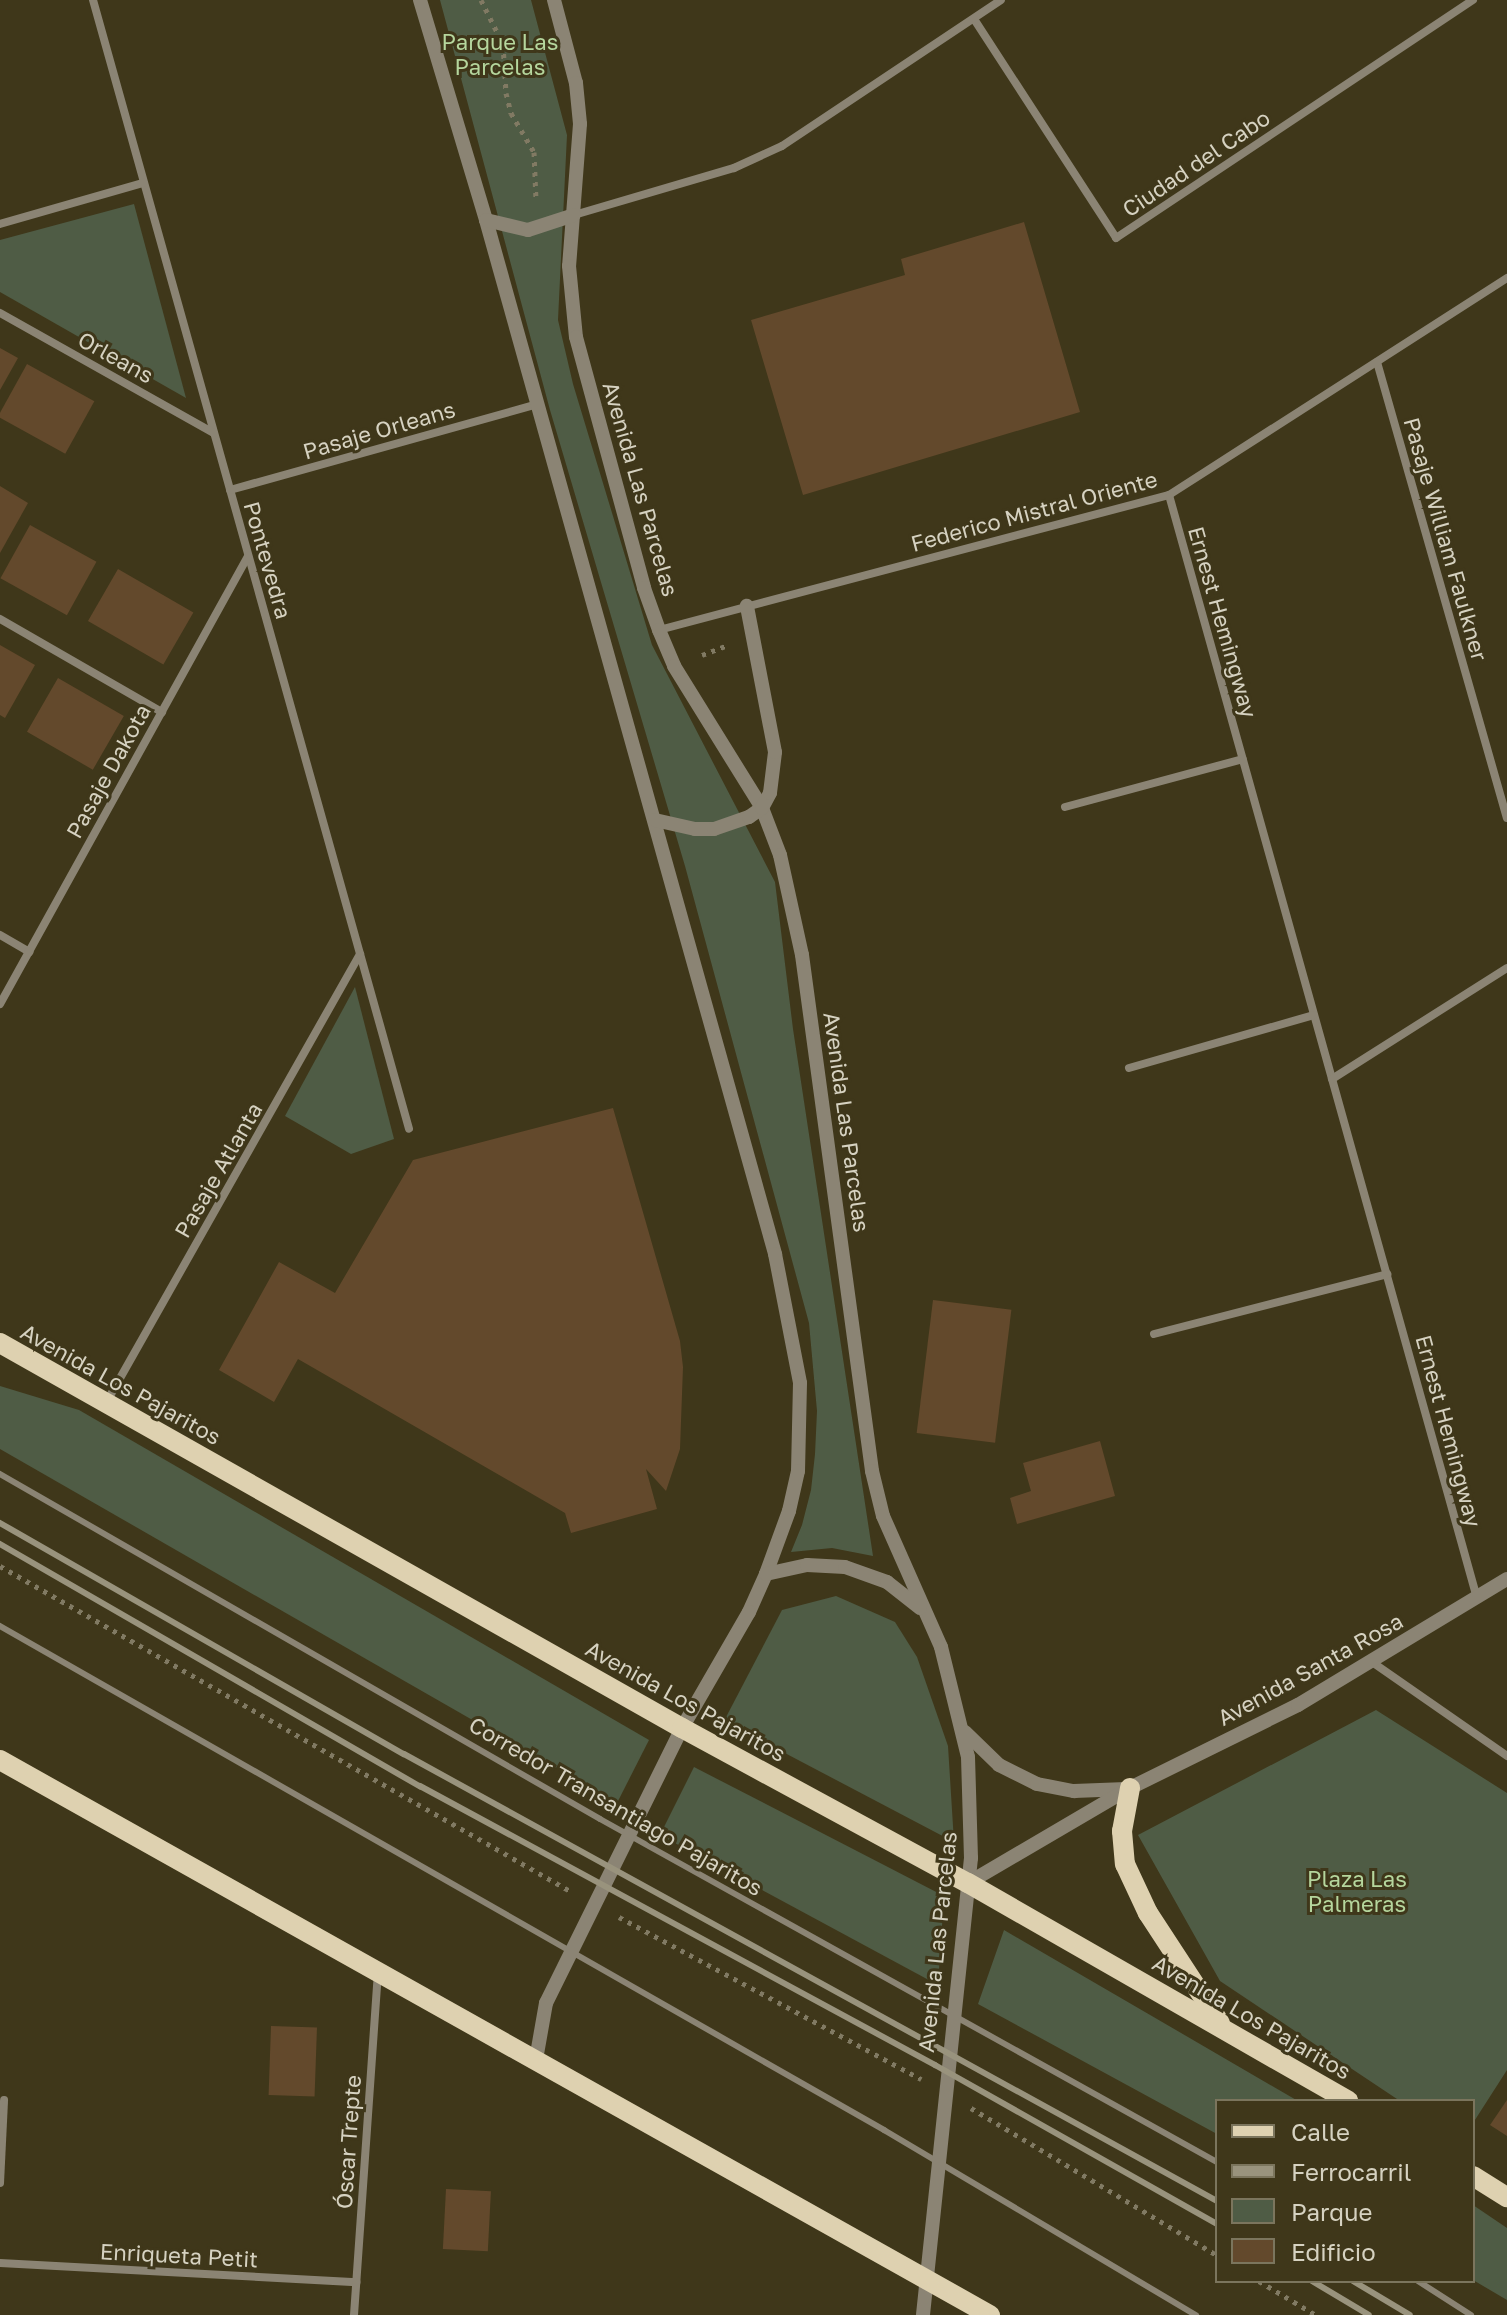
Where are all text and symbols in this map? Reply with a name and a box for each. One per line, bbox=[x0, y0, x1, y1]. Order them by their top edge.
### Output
park label: Parque Las Parcelas bbox=[442, 28, 558, 80]
street label: Ciudad del Cabo bbox=[1117, 104, 1275, 222]
street label: Orleans bbox=[74, 326, 158, 388]
street label: Avenida Las Parcelas bbox=[598, 379, 684, 599]
street label: Pasaje Orleans bbox=[300, 396, 458, 464]
street label: Pasaje William Faulkner bbox=[1399, 414, 1493, 664]
street label: Federico Mistral Oriente bbox=[908, 465, 1160, 557]
street label: Pontevedra bbox=[239, 498, 297, 622]
street label: Ernest Hemingway bbox=[1183, 523, 1263, 721]
street label: Pasaje Dakota bbox=[60, 699, 156, 843]
street label: Avenida Las Parcelas bbox=[818, 1010, 876, 1234]
street label: Pasaje Atlanta bbox=[169, 1098, 267, 1242]
street label: Avenida Los Pajaritos bbox=[16, 1318, 226, 1450]
street label: Ernest Hemingway bbox=[1411, 1332, 1487, 1530]
street label: Avenida Santa Rosa bbox=[1213, 1607, 1407, 1731]
street label: Avenida Los Pajaritos bbox=[581, 1635, 791, 1767]
street label: Corredor Transantiago Pajaritos bbox=[465, 1711, 767, 1901]
street label: Avenida Las Parcelas bbox=[912, 1830, 962, 2054]
park label: Plaza Las Palmeras bbox=[1307, 1865, 1407, 1916]
street label: Avenida Los Pajaritos bbox=[1148, 1949, 1356, 2085]
street label: Óscar Trepte bbox=[330, 2074, 366, 2210]
legend bbox=[1215, 2099, 1475, 2283]
text: Calle bbox=[1291, 2117, 1350, 2146]
text: Ferrocarril bbox=[1291, 2157, 1411, 2186]
text: Parque bbox=[1291, 2197, 1372, 2226]
text: Edificio bbox=[1291, 2237, 1376, 2266]
street label: Enriqueta Petit bbox=[99, 2238, 259, 2272]

